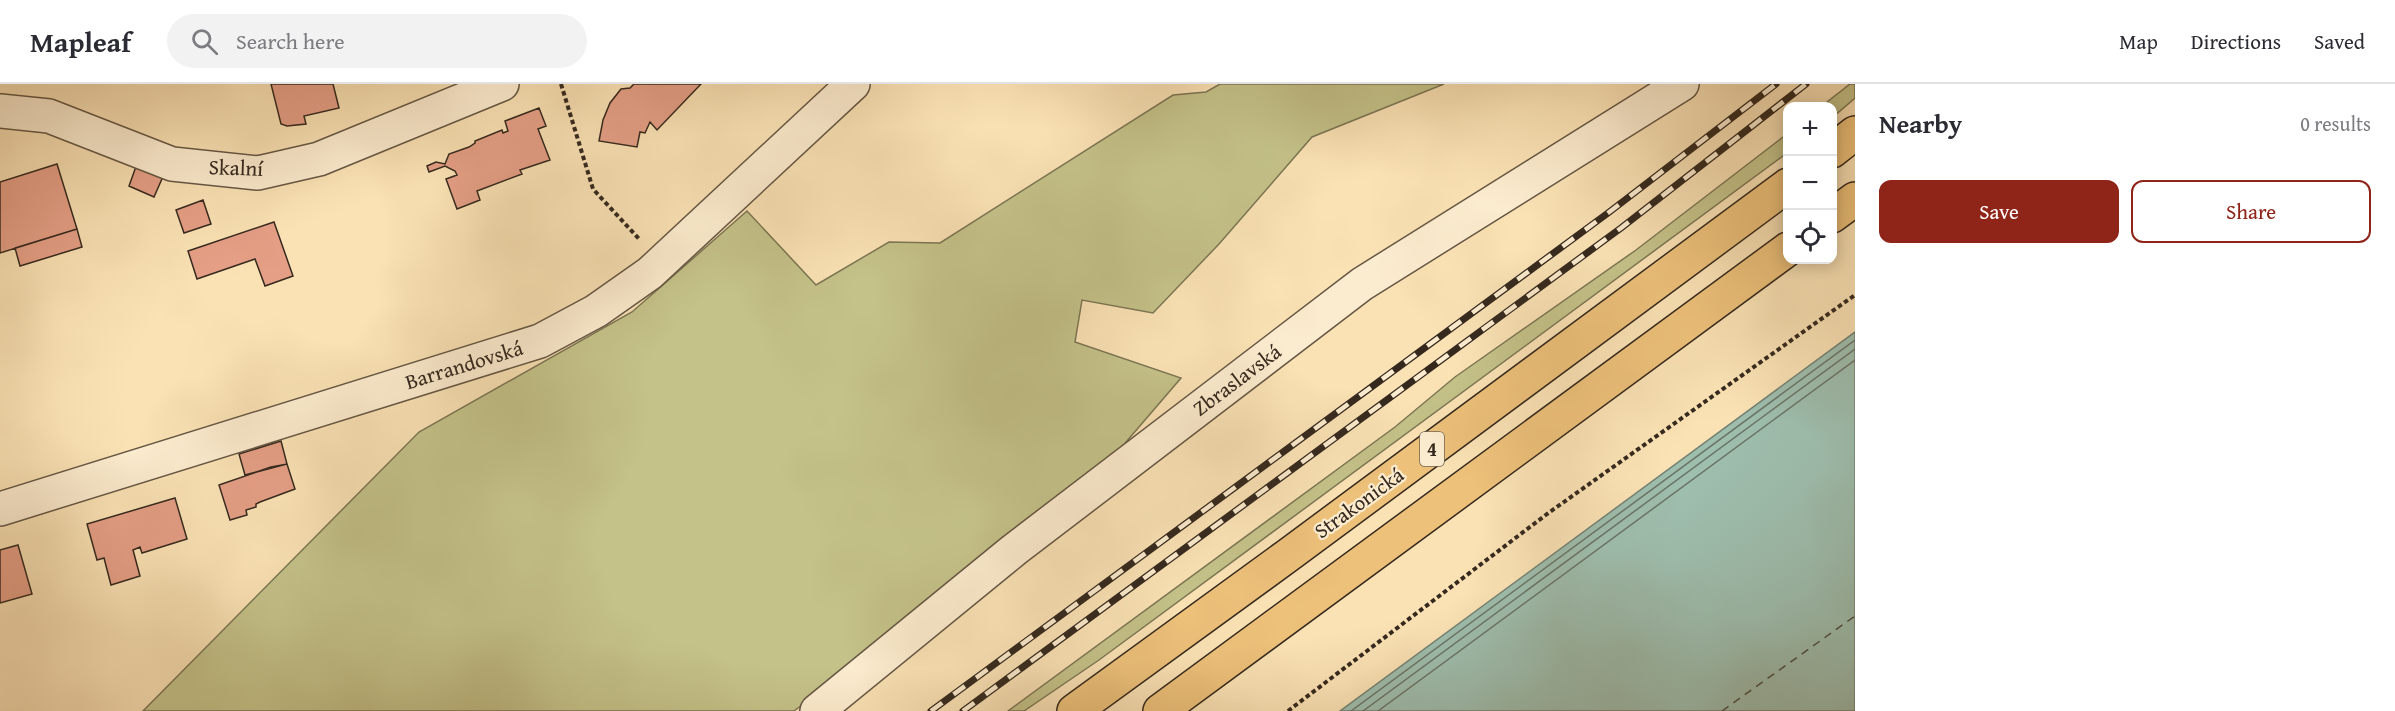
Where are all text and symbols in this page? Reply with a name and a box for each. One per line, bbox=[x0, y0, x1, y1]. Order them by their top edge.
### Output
search box bbox=[167, 14, 587, 68]
text: Mapleaf bbox=[30, 21, 131, 62]
icon: search bbox=[188, 25, 221, 58]
text: Search here bbox=[236, 25, 345, 57]
text: Map bbox=[2119, 26, 2158, 57]
text: Directions bbox=[2191, 26, 2281, 57]
text: Saved bbox=[2314, 26, 2365, 57]
map controls bbox=[1783, 102, 1837, 264]
button: + bbox=[1783, 102, 1837, 156]
text: Nearby bbox=[1879, 104, 1962, 143]
text: 0 results bbox=[2300, 109, 2371, 138]
street label: Skalní bbox=[208, 151, 265, 184]
button: − bbox=[1783, 156, 1837, 210]
button: Save bbox=[1879, 180, 2119, 243]
button: Share bbox=[2131, 180, 2371, 243]
button: locate bbox=[1783, 210, 1837, 264]
street label: Barrandovská bbox=[401, 332, 527, 397]
street label: Zbraslavská bbox=[1186, 336, 1287, 423]
road number: 4 bbox=[1420, 432, 1444, 466]
street label: Strakonická bbox=[1307, 459, 1410, 546]

